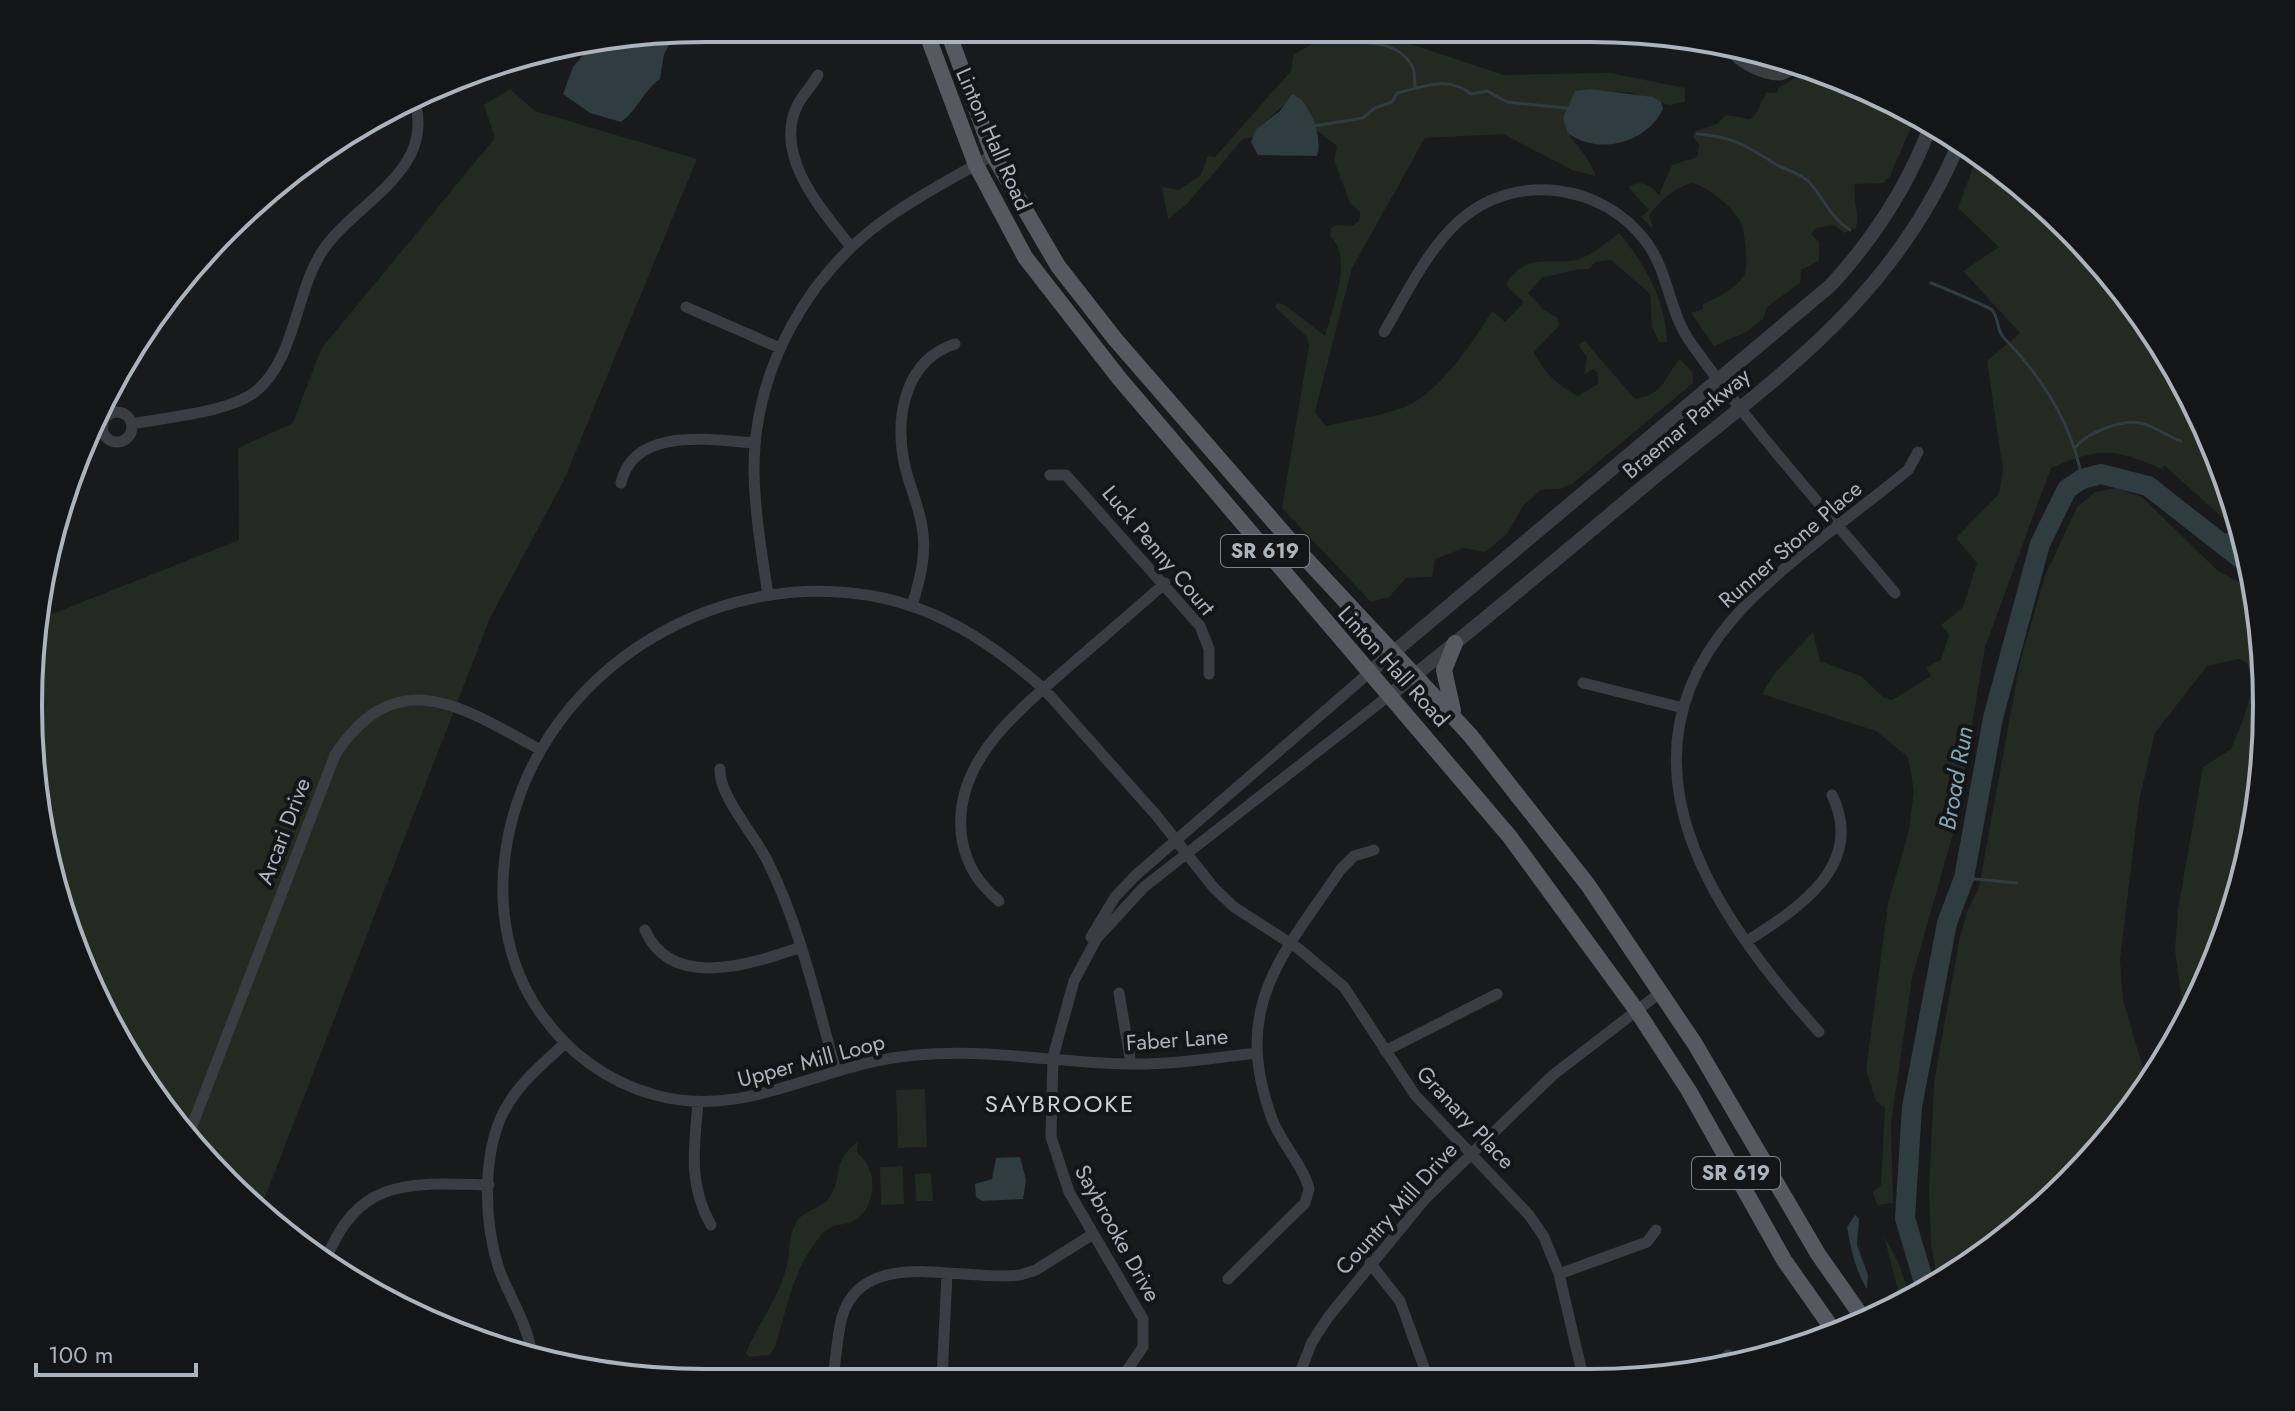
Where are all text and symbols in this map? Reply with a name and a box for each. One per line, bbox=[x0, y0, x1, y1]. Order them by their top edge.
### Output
street label: Linton Hall Road bbox=[948, 63, 1040, 215]
street label: Braemar Parkway bbox=[1615, 360, 1757, 486]
street label: Runner Stone Place bbox=[1711, 473, 1869, 615]
street label: Luck Penny Court bbox=[1095, 478, 1224, 623]
road number: SR 619 bbox=[1221, 535, 1309, 567]
street label: Linton Hall Road bbox=[1331, 598, 1457, 734]
water label: Broad Run bbox=[1929, 723, 1982, 832]
street label: Arcari Drive bbox=[248, 773, 318, 889]
street label: Faber Lane bbox=[1125, 1019, 1229, 1059]
street label: Upper Mill Loop bbox=[734, 1025, 888, 1095]
street label: Granary Place bbox=[1410, 1058, 1522, 1176]
district label: SAYBROOKE bbox=[985, 1086, 1135, 1121]
street label: Country Mill Drive bbox=[1328, 1134, 1464, 1282]
road number: SR 619 bbox=[1692, 1157, 1780, 1189]
street label: Saybrooke Drive bbox=[1067, 1159, 1169, 1307]
scale bar bbox=[36, 1327, 196, 1377]
text: 100 m bbox=[48, 1337, 114, 1372]

